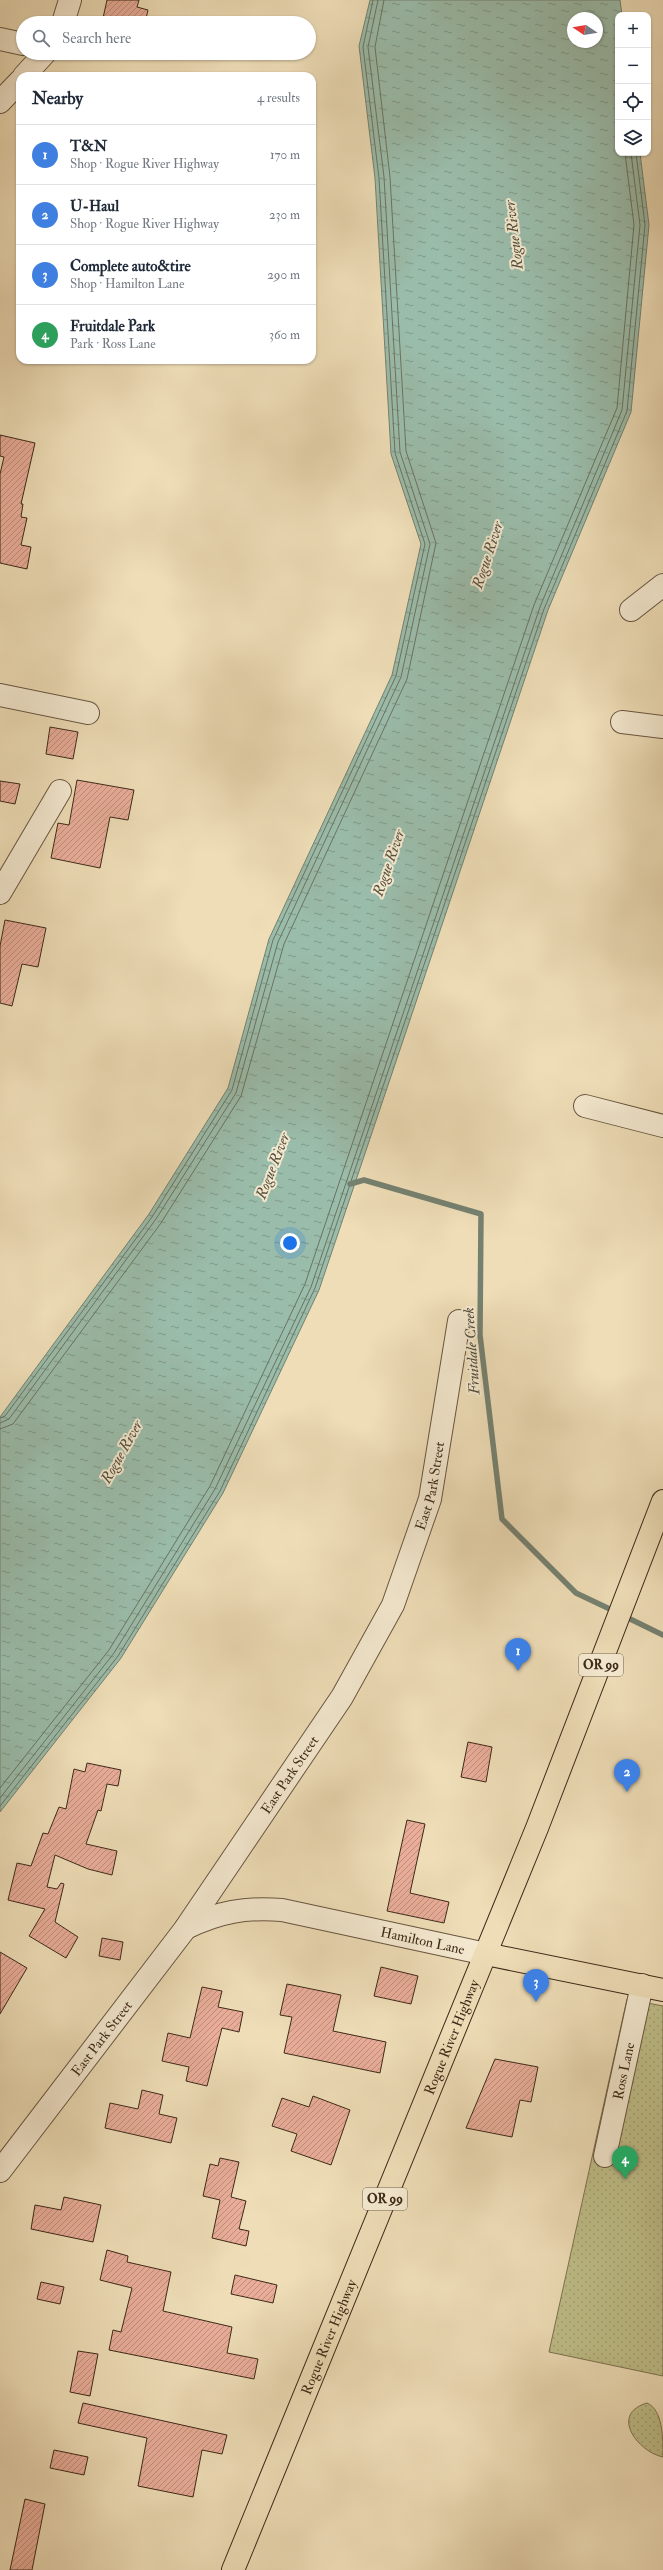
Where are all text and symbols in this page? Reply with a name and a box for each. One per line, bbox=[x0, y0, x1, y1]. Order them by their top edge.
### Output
north arrow bbox=[567, 12, 603, 48]
map controls bbox=[615, 12, 651, 156]
button: + bbox=[615, 12, 651, 48]
search box bbox=[16, 16, 316, 60]
icon: search bbox=[30, 27, 52, 49]
text: Search here bbox=[62, 29, 131, 48]
button: − bbox=[615, 48, 651, 84]
button: locate bbox=[615, 84, 651, 120]
text: Nearby bbox=[32, 88, 83, 109]
text: 4 results bbox=[257, 90, 300, 106]
button: layers bbox=[615, 120, 651, 156]
text: T&N bbox=[70, 137, 107, 156]
text: 1 bbox=[43, 147, 47, 163]
text: 170 m bbox=[270, 147, 300, 163]
text: Shop · Rogue River Highway bbox=[70, 156, 219, 172]
text: U-Haul bbox=[70, 197, 119, 216]
water label: Rogue River bbox=[500, 198, 528, 272]
text: 2 bbox=[42, 207, 48, 223]
text: 230 m bbox=[269, 207, 300, 223]
text: Shop · Rogue River Highway bbox=[70, 216, 219, 232]
text: Complete auto&tire bbox=[70, 257, 191, 276]
text: 3 bbox=[43, 267, 48, 283]
text: 290 m bbox=[267, 267, 300, 283]
text: Shop · Hamilton Lane bbox=[70, 276, 184, 292]
text: Fruitdale Park bbox=[70, 317, 155, 336]
text: 4 bbox=[41, 327, 49, 343]
text: 360 m bbox=[269, 327, 300, 343]
text: Park · Ross Lane bbox=[70, 336, 156, 352]
water label: Rogue River bbox=[468, 518, 508, 592]
water label: Rogue River bbox=[368, 826, 410, 900]
water label: Rogue River bbox=[251, 1129, 295, 1203]
your location bbox=[280, 1233, 300, 1253]
water label: Fruitdale Creek bbox=[459, 1307, 485, 1396]
water label: Rogue River bbox=[96, 1416, 148, 1488]
street label: East Park Street bbox=[411, 1440, 448, 1532]
pin: 1 bbox=[505, 1638, 531, 1671]
road number: OR 99 bbox=[579, 1654, 623, 1676]
street label: East Park Street bbox=[257, 1732, 322, 1817]
pin: 2 bbox=[614, 1759, 640, 1792]
street label: Hamilton Lane bbox=[379, 1923, 467, 1958]
pin: 3 bbox=[523, 1969, 549, 2002]
street label: Rogue River Highway bbox=[420, 1976, 484, 2097]
street label: East Park Street bbox=[67, 1997, 136, 2079]
street label: Ross Lane bbox=[609, 2041, 638, 2101]
pin: 4 bbox=[612, 2146, 638, 2179]
road number: OR 99 bbox=[363, 2188, 407, 2210]
street label: Rogue River Highway bbox=[297, 2276, 361, 2397]

